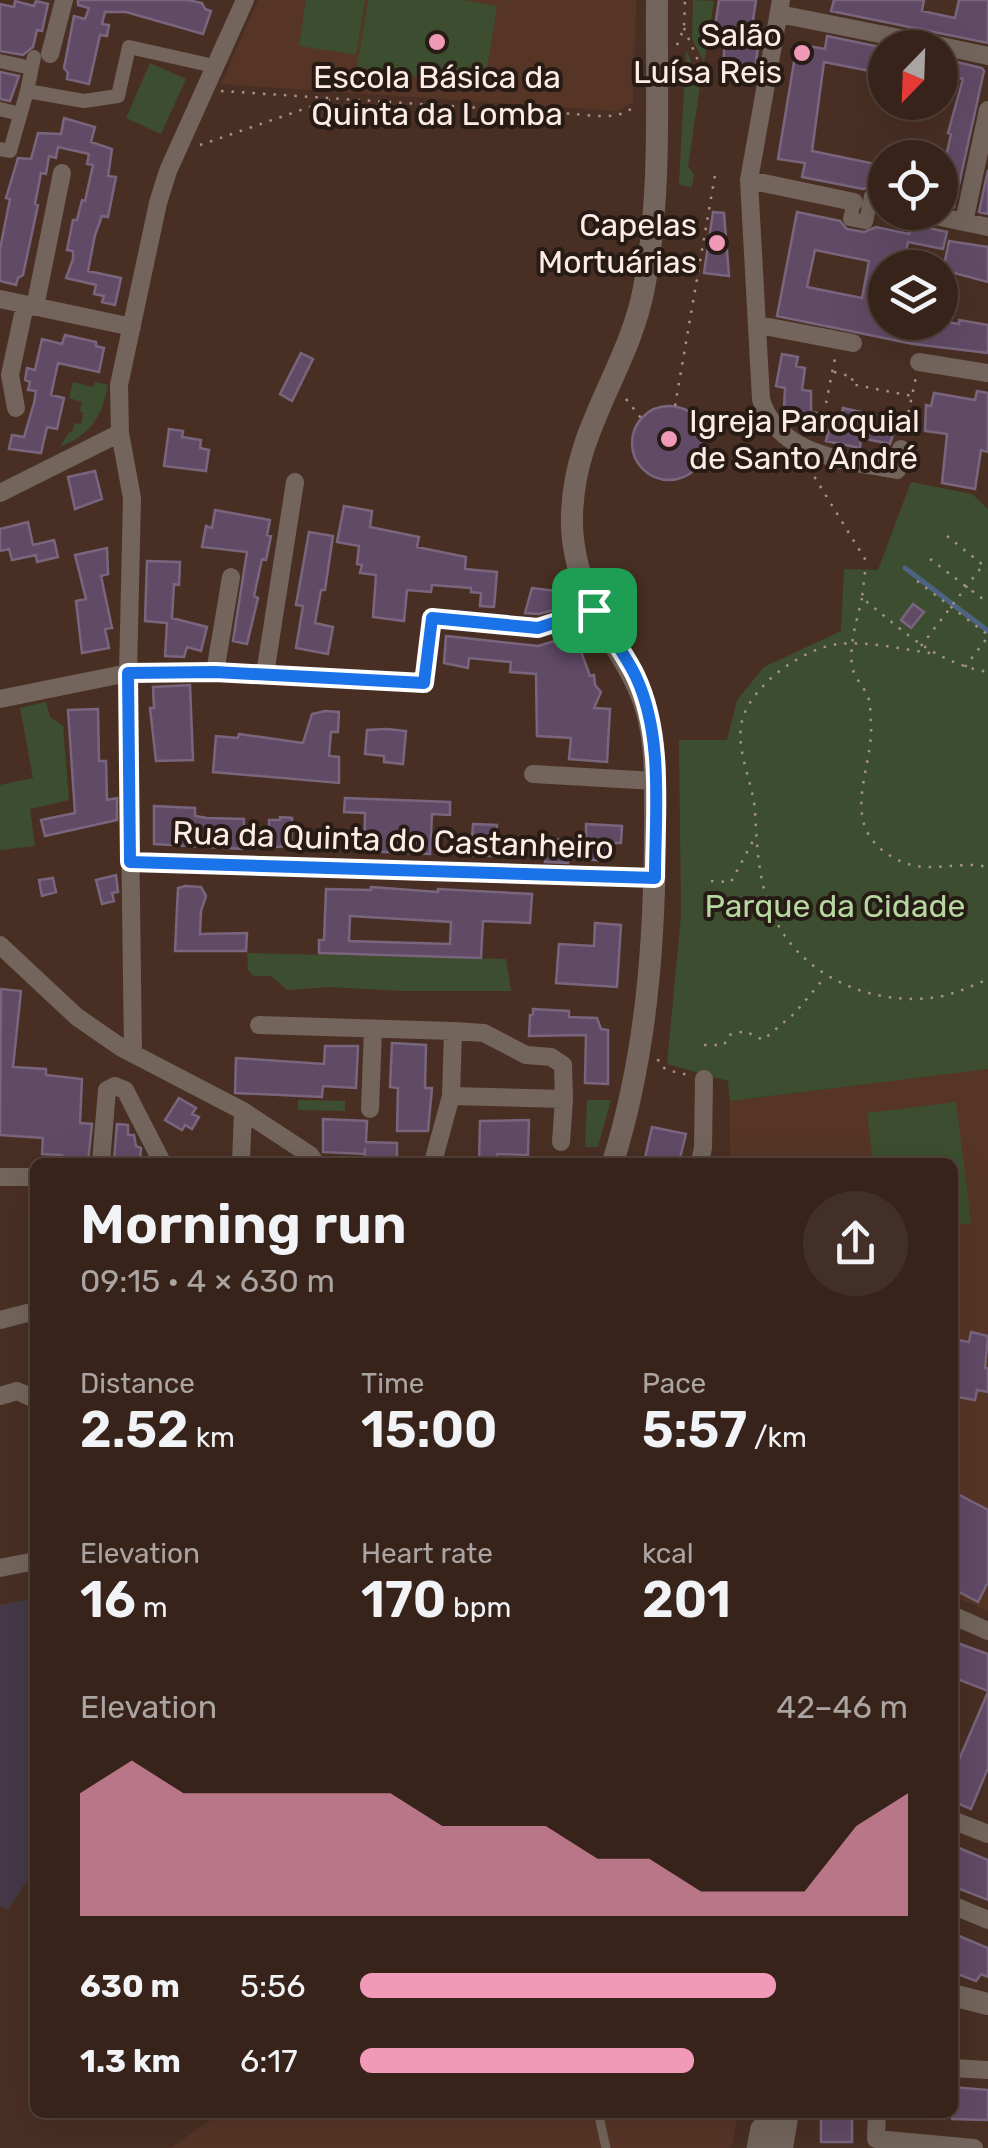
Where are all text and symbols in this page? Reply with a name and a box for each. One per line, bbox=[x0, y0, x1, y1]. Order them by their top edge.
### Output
place label: Salão Luísa Reis bbox=[633, 16, 782, 91]
north arrow bbox=[868, 30, 958, 120]
map controls bbox=[868, 30, 958, 340]
marker: Escola Básica da Quinta da Lomba bbox=[426, 31, 448, 53]
marker: Salão Luísa Reis bbox=[791, 42, 813, 64]
place label: Escola Básica da Quinta da Lomba bbox=[311, 58, 563, 133]
button: locate bbox=[868, 140, 958, 230]
place label: Capelas Mortuárias bbox=[538, 206, 697, 281]
marker: Capelas Mortuárias bbox=[706, 232, 728, 254]
button: layers bbox=[868, 250, 958, 340]
place label: Igreja Paroquial de Santo André bbox=[689, 402, 920, 477]
marker: Igreja Paroquial de Santo André bbox=[658, 428, 680, 450]
pin bbox=[552, 568, 637, 653]
icon: arrive bbox=[567, 583, 622, 638]
street label: Rua da Quinta do Castanheiro bbox=[172, 813, 614, 867]
park label: Parque da Cidade bbox=[704, 887, 966, 925]
button: share bbox=[803, 1191, 908, 1296]
text: Morning run bbox=[80, 1192, 407, 1257]
text: 09:15 · 4 × 630 m bbox=[80, 1262, 335, 1300]
text: Distance bbox=[80, 1367, 195, 1400]
text: Time bbox=[361, 1367, 424, 1400]
text: Pace bbox=[642, 1367, 706, 1400]
text: 2.52 bbox=[80, 1400, 189, 1460]
text: 15:00 bbox=[361, 1400, 498, 1460]
text: 5:57 bbox=[642, 1400, 747, 1460]
text: km bbox=[189, 1421, 235, 1454]
text: /km bbox=[747, 1421, 807, 1454]
text: Elevation bbox=[80, 1537, 200, 1570]
text: Heart rate bbox=[361, 1537, 493, 1570]
text: kcal bbox=[642, 1537, 693, 1570]
text: 16 bbox=[80, 1570, 136, 1630]
text: 170 bbox=[361, 1570, 446, 1630]
text: 201 bbox=[642, 1570, 731, 1630]
text: m bbox=[136, 1591, 168, 1624]
text: bpm bbox=[446, 1591, 511, 1624]
text: Elevation bbox=[80, 1688, 217, 1726]
text: 42–46 m bbox=[776, 1688, 908, 1726]
text: 630 m bbox=[80, 1967, 180, 2005]
text: 5:56 bbox=[240, 1967, 306, 2005]
text: 1.3 km bbox=[80, 2042, 181, 2080]
text: 6:17 bbox=[240, 2042, 298, 2080]

